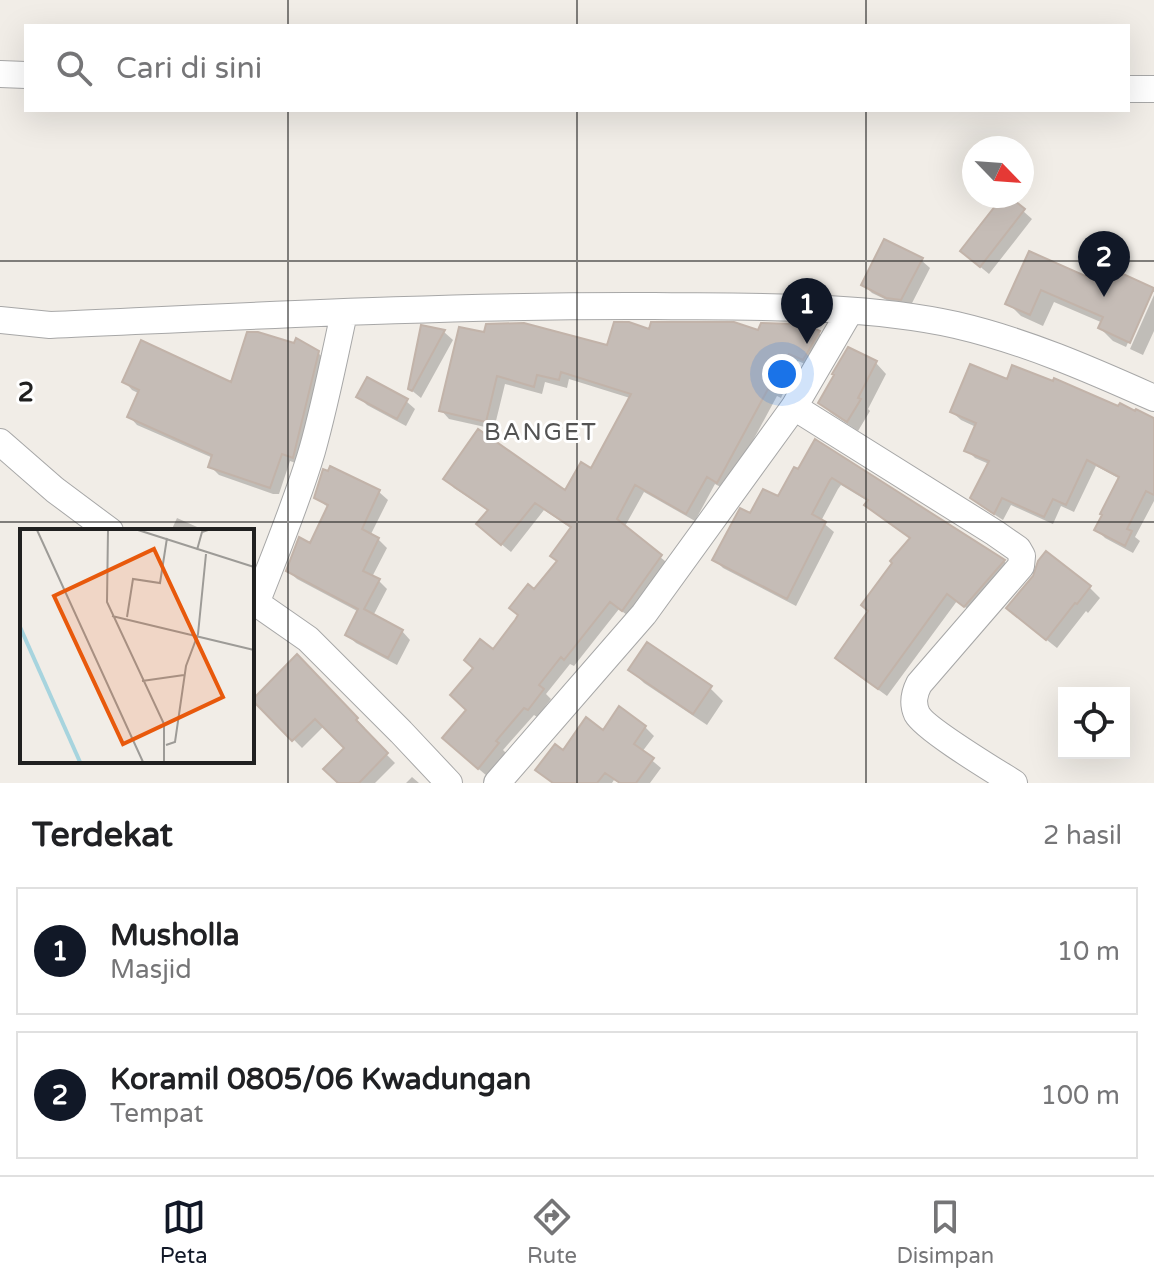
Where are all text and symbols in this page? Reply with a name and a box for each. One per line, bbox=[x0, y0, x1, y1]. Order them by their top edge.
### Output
search box bbox=[24, 24, 1130, 112]
icon: search bbox=[52, 46, 96, 90]
text: Cari di sini bbox=[116, 50, 262, 87]
north arrow bbox=[962, 136, 1034, 208]
pin: 2 bbox=[1078, 231, 1130, 297]
pin: 1 bbox=[781, 278, 833, 344]
your location bbox=[762, 354, 802, 394]
text: 2 bbox=[18, 377, 34, 408]
district label: BANGET bbox=[484, 418, 598, 447]
inset map bbox=[20, 529, 254, 763]
map controls bbox=[1058, 687, 1130, 759]
button: locate bbox=[1058, 687, 1130, 759]
text: Terdekat bbox=[32, 815, 173, 856]
text: 2 hasil bbox=[1043, 820, 1122, 851]
text: Musholla bbox=[110, 917, 240, 954]
text: 1 bbox=[52, 936, 68, 967]
text: 10 m bbox=[1057, 936, 1120, 967]
text: Masjid bbox=[110, 954, 192, 985]
text: Koramil 0805/06 Kwadungan bbox=[110, 1061, 531, 1098]
text: 2 bbox=[52, 1080, 68, 1111]
text: 100 m bbox=[1040, 1080, 1120, 1111]
text: Tempat bbox=[110, 1098, 203, 1129]
tab: Peta bbox=[160, 1195, 208, 1269]
tab: Rute bbox=[527, 1195, 577, 1269]
tab: Disimpan bbox=[896, 1195, 994, 1269]

